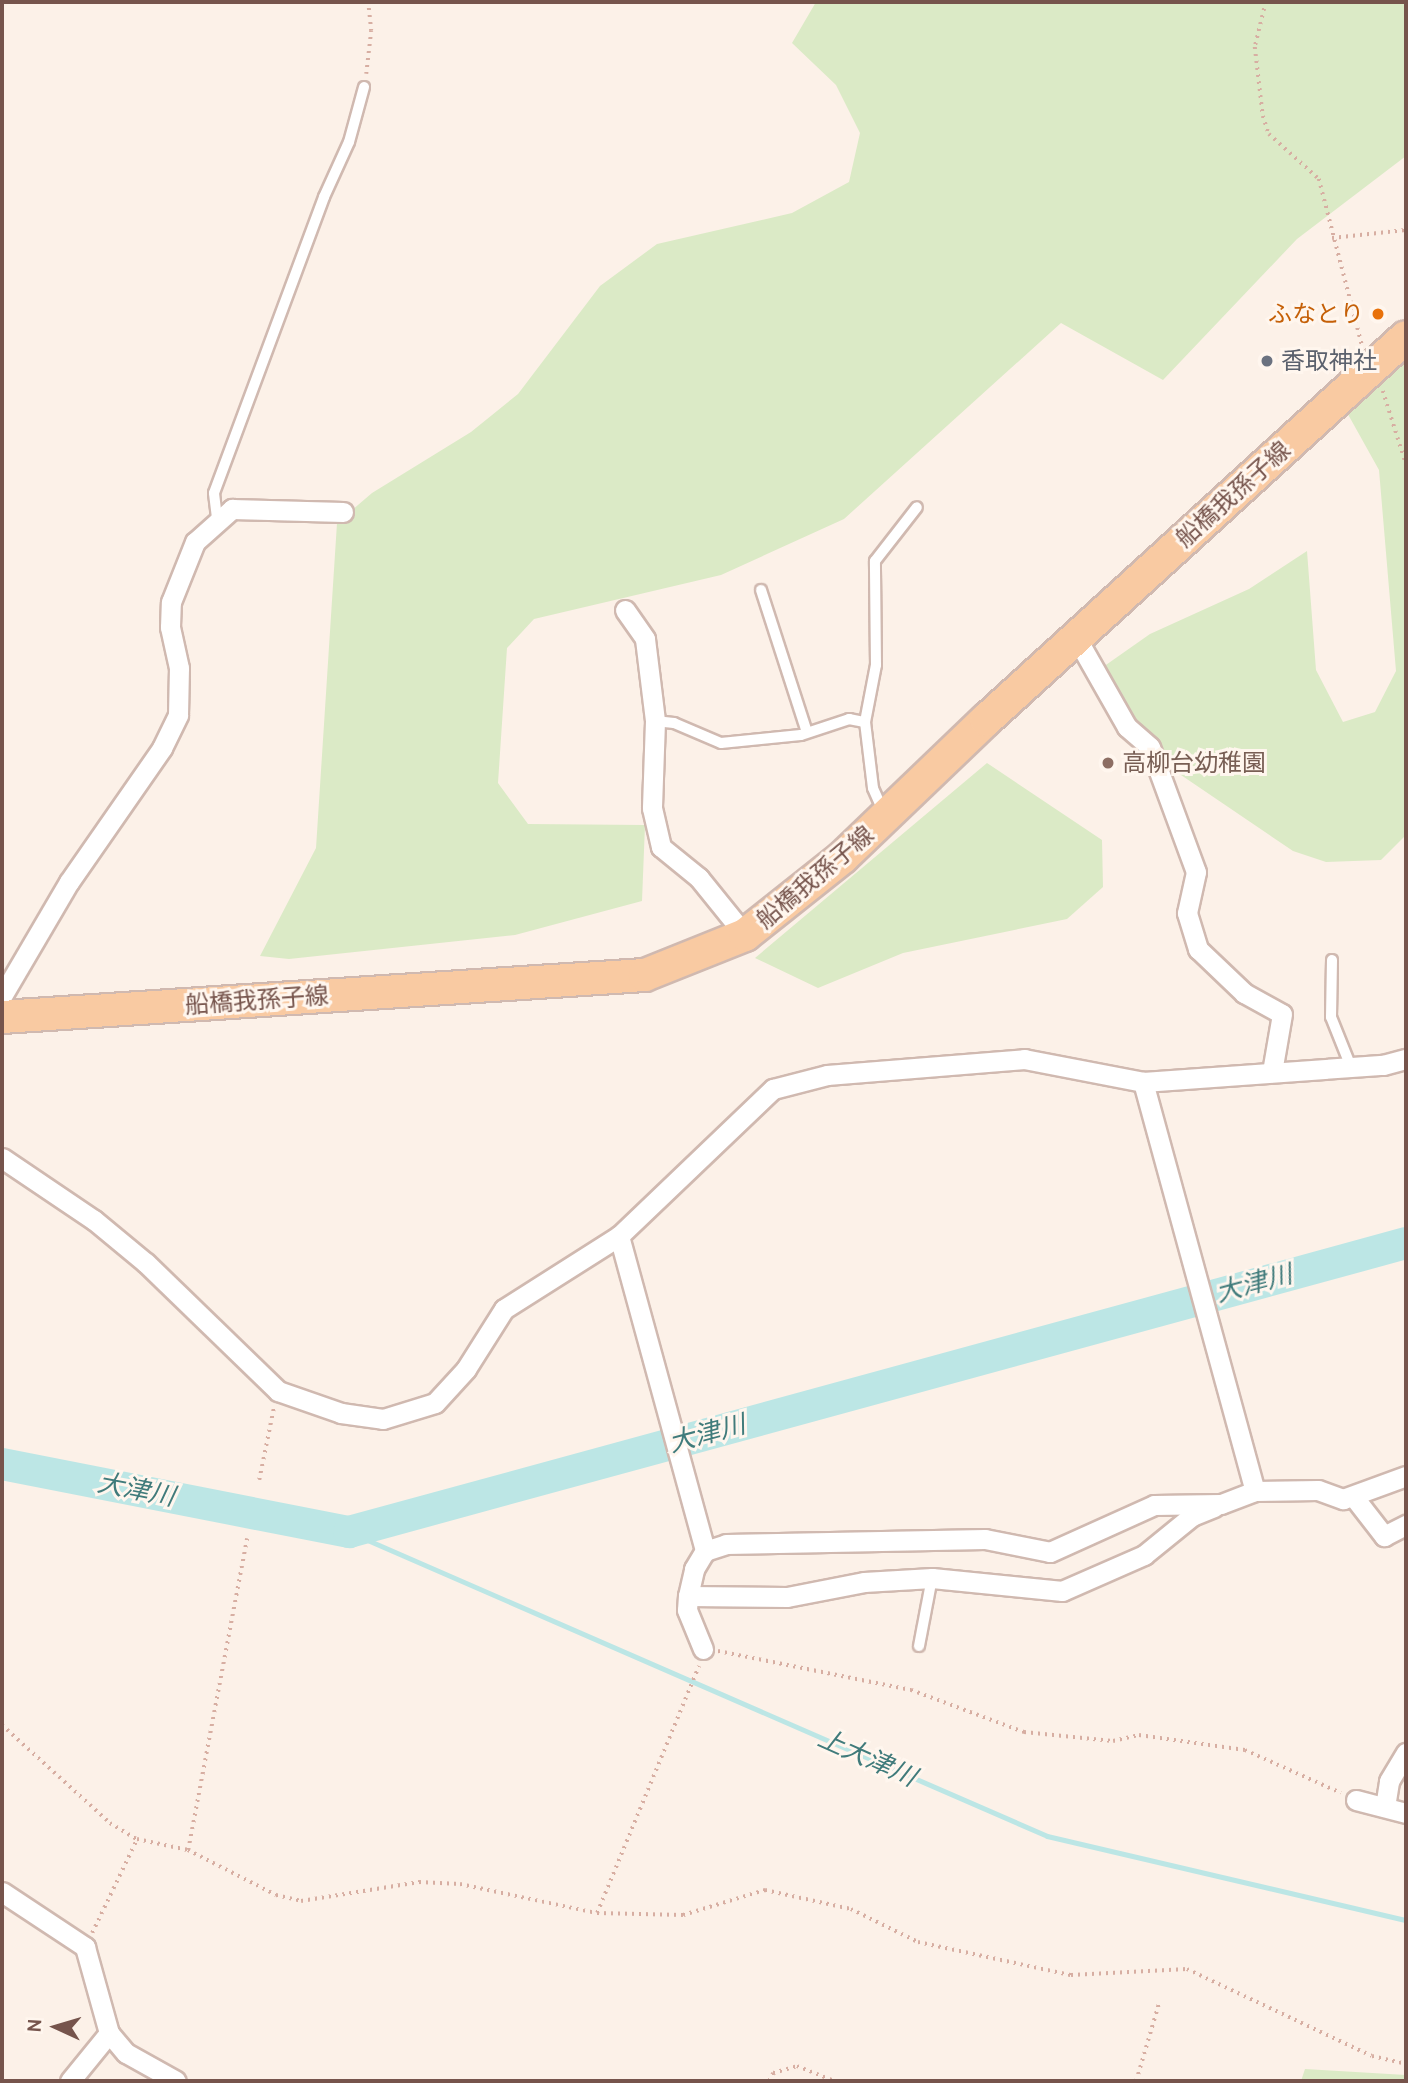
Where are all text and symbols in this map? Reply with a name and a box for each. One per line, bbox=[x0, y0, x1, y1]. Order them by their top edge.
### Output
place label: ふなとり bbox=[1268, 300, 1364, 328]
marker: ふなとり bbox=[1370, 306, 1386, 322]
place label: 香取神社 bbox=[1281, 347, 1377, 375]
marker: 香取神社 bbox=[1259, 353, 1275, 369]
street label: 船橋我孫子線 bbox=[1170, 435, 1296, 553]
place label: 高柳台幼稚園 bbox=[1122, 749, 1266, 777]
marker: 高柳台幼稚園 bbox=[1100, 755, 1116, 771]
street label: 船橋我孫子線 bbox=[751, 820, 879, 934]
street label: 船橋我孫子線 bbox=[184, 981, 330, 1019]
water label: 大津川 bbox=[1212, 1259, 1296, 1309]
water label: 大津川 bbox=[665, 1409, 749, 1459]
water label: 大津川 bbox=[95, 1467, 177, 1513]
water label: 上大津川 bbox=[813, 1723, 921, 1793]
north arrow bbox=[21, 1992, 91, 2062]
text: N bbox=[23, 2018, 46, 2033]

